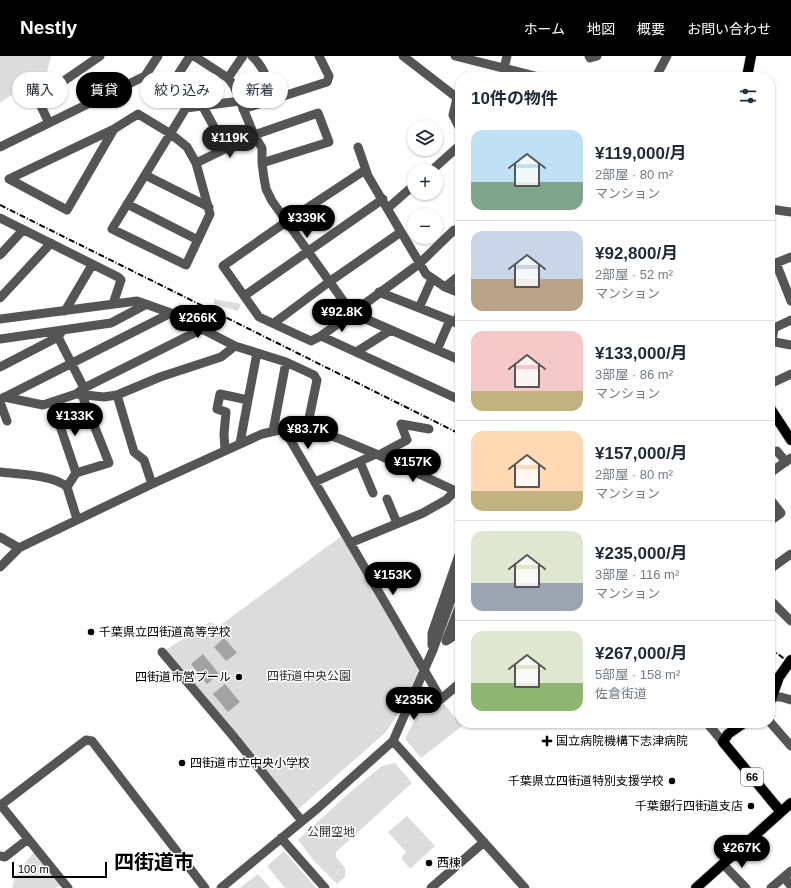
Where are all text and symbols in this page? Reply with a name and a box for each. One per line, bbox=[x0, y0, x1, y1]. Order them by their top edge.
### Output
text: Nestly bbox=[20, 17, 77, 38]
text: ホーム bbox=[523, 21, 565, 37]
text: 地図 bbox=[587, 21, 615, 37]
text: 概要 bbox=[637, 21, 665, 37]
text: お問い合わせ bbox=[687, 21, 771, 37]
chip: 購入 bbox=[12, 72, 68, 108]
chip: 賃貸 bbox=[76, 72, 132, 108]
chip: 絞り込み bbox=[140, 72, 224, 108]
chip: 新着 bbox=[232, 72, 288, 108]
icon: filters bbox=[737, 85, 759, 107]
text: 10件の物件 bbox=[471, 89, 558, 108]
map controls bbox=[407, 120, 443, 244]
button: layers bbox=[407, 120, 443, 156]
pin: ¥119K bbox=[202, 125, 258, 159]
text: ¥119K bbox=[211, 130, 249, 145]
text: ¥119,000/月 bbox=[595, 144, 687, 163]
icon: home bbox=[503, 146, 551, 194]
button: + bbox=[407, 164, 443, 200]
text: 2部屋 · 80 m² bbox=[595, 167, 673, 182]
text: マンション bbox=[595, 186, 660, 201]
pin: ¥339K bbox=[279, 205, 335, 239]
button: − bbox=[407, 208, 443, 244]
text: ¥339K bbox=[288, 210, 326, 225]
text: ¥92,800/月 bbox=[595, 244, 678, 263]
icon: home bbox=[503, 247, 551, 295]
text: 2部屋 · 52 m² bbox=[595, 267, 673, 282]
text: マンション bbox=[595, 286, 660, 301]
pin: ¥92.8K bbox=[309, 299, 375, 333]
text: ¥92.8K bbox=[321, 304, 363, 319]
pin: ¥266K bbox=[170, 305, 226, 339]
text: ¥266K bbox=[179, 310, 217, 325]
text: ¥133,000/月 bbox=[595, 344, 688, 363]
icon: home bbox=[503, 347, 551, 395]
text: 3部屋 · 86 m² bbox=[595, 367, 673, 382]
text: マンション bbox=[595, 386, 660, 401]
pin: ¥133K bbox=[47, 403, 103, 437]
text: ¥133K bbox=[56, 408, 94, 423]
pin: ¥83.7K bbox=[275, 416, 341, 450]
text: ¥83.7K bbox=[287, 421, 329, 436]
text: ¥157,000/月 bbox=[595, 444, 688, 463]
icon: home bbox=[503, 447, 551, 495]
pin: ¥157K bbox=[385, 449, 441, 483]
text: ¥157K bbox=[394, 454, 432, 469]
text: 2部屋 · 80 m² bbox=[595, 467, 673, 482]
text: マンション bbox=[595, 486, 660, 501]
text: ¥235,000/月 bbox=[595, 544, 688, 563]
icon: home bbox=[503, 547, 551, 595]
pin: ¥153K bbox=[365, 562, 421, 596]
text: ¥153K bbox=[374, 567, 412, 582]
text: 3部屋 · 116 m² bbox=[595, 567, 679, 582]
text: マンション bbox=[595, 586, 660, 601]
place label: 千葉県立四街道高等学校 bbox=[99, 625, 231, 639]
marker: 千葉県立四街道高等学校 bbox=[86, 627, 96, 637]
text: ¥267,000/月 bbox=[595, 644, 688, 663]
icon: home bbox=[503, 647, 551, 695]
text: 5部屋 · 158 m² bbox=[595, 667, 680, 682]
park label: 四街道中央公園 bbox=[267, 669, 351, 683]
place label: 四街道市営プール bbox=[135, 670, 231, 684]
marker: 四街道市営プール bbox=[234, 672, 244, 682]
text: 佐倉街道 bbox=[595, 686, 647, 701]
pin: ¥235K bbox=[386, 687, 442, 721]
text: ¥235K bbox=[395, 692, 433, 707]
place label: 国立病院機構下志津病院 bbox=[556, 734, 688, 748]
marker: 国立病院機構下志津病院 bbox=[541, 735, 553, 747]
place label: 四街道市立中央小学校 bbox=[190, 756, 310, 770]
marker: 四街道市立中央小学校 bbox=[177, 758, 187, 768]
road number: 66 bbox=[741, 768, 763, 786]
place label: 千葉県立四街道特別支援学校 bbox=[508, 774, 664, 788]
marker: 千葉県立四街道特別支援学校 bbox=[667, 776, 677, 786]
place label: 千葉銀行四街道支店 bbox=[635, 799, 743, 813]
marker: 千葉銀行四街道支店 bbox=[746, 801, 756, 811]
park label: 公開空地 bbox=[307, 825, 355, 839]
pin: ¥267K bbox=[714, 835, 770, 869]
text: ¥267K bbox=[723, 840, 761, 855]
district label: 四街道市 bbox=[114, 851, 194, 873]
place label: 西棟 bbox=[437, 856, 461, 870]
marker: 西棟 bbox=[424, 858, 434, 868]
scale bar bbox=[12, 860, 107, 879]
text: 100 m bbox=[18, 863, 49, 875]

